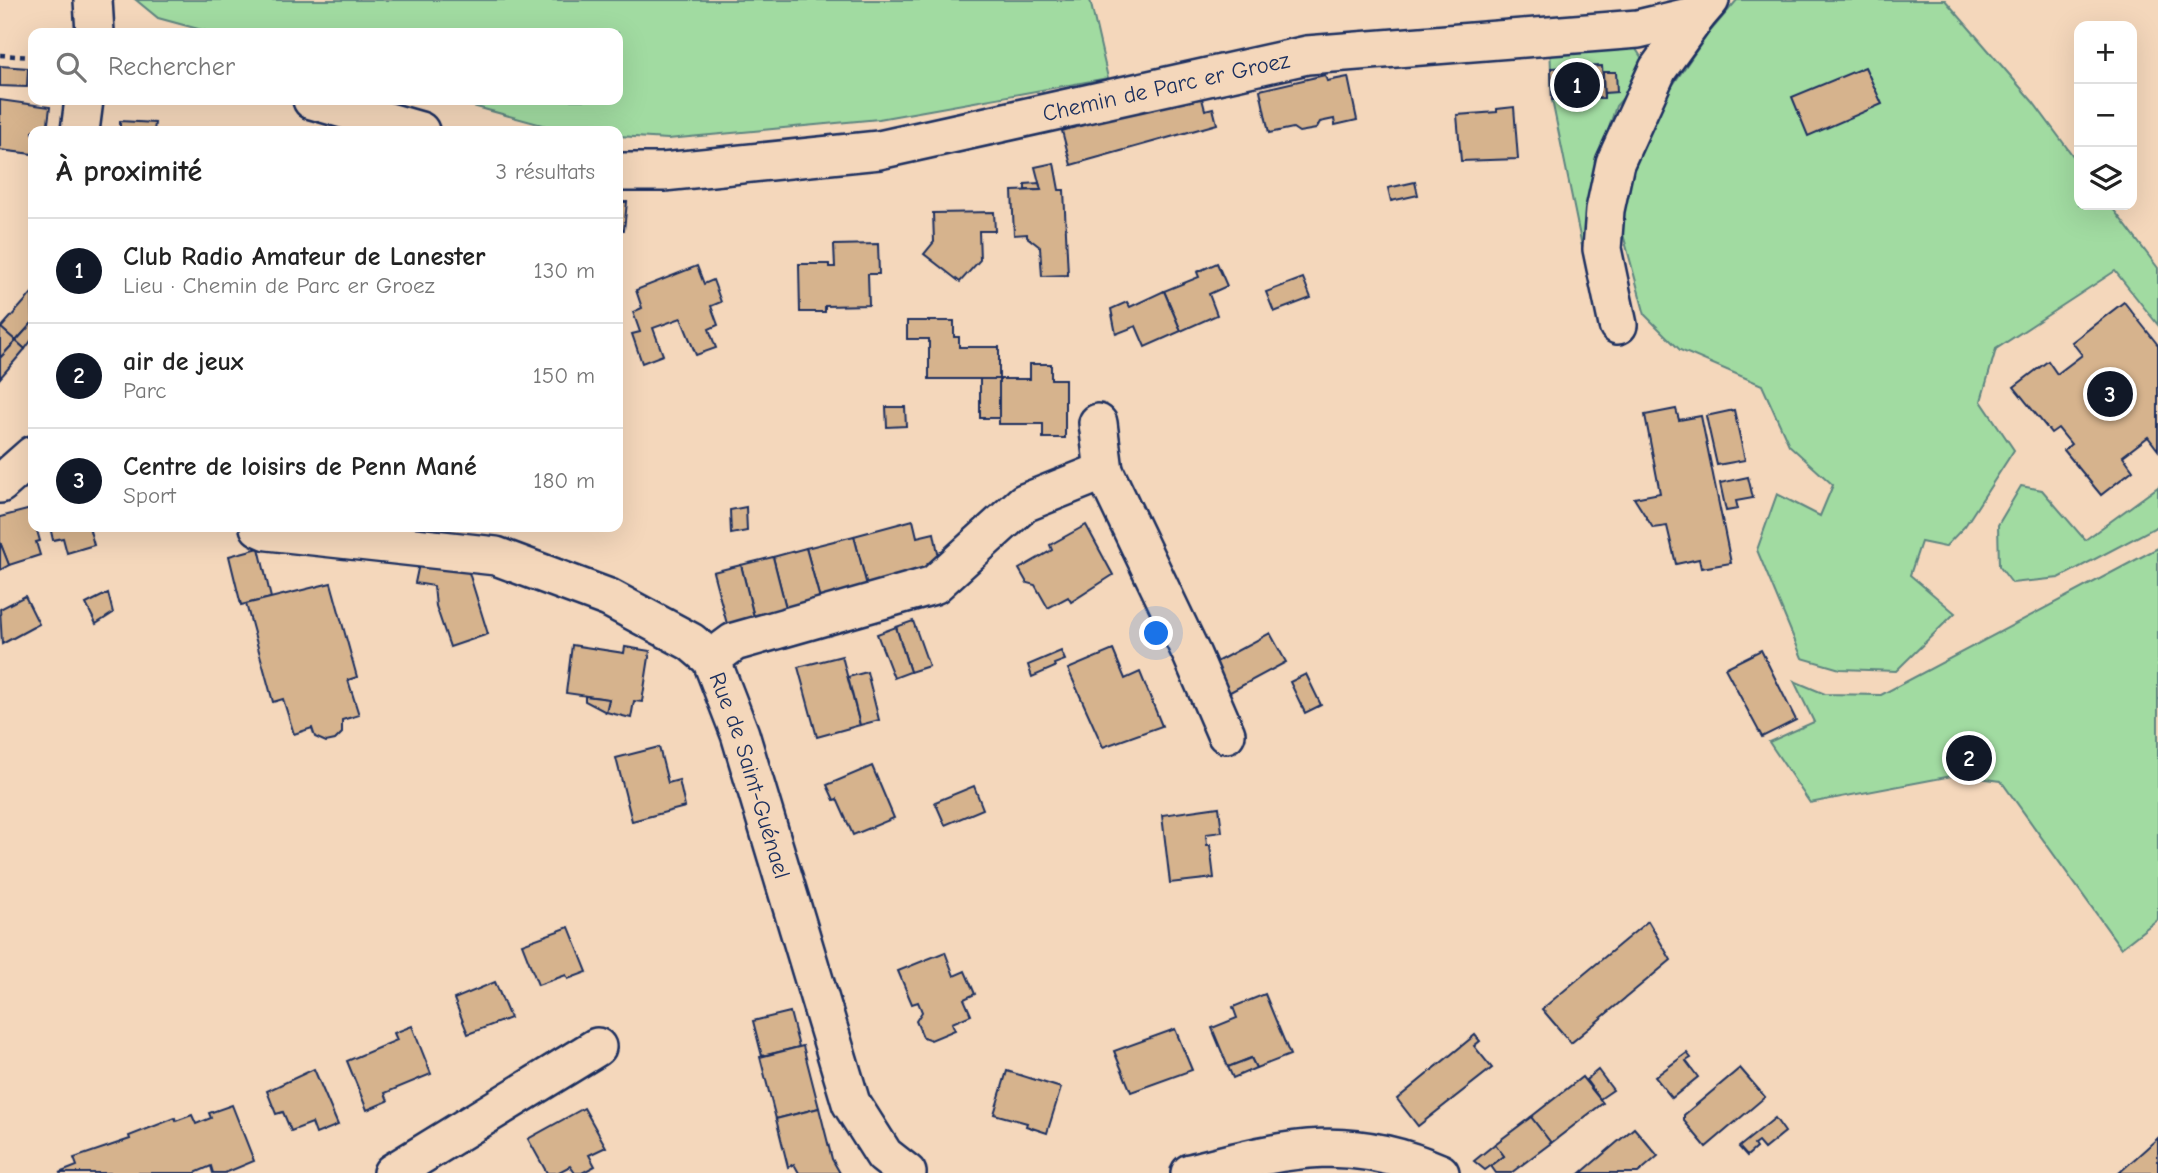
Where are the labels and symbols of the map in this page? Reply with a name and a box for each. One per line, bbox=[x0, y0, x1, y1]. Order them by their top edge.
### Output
street label: Chemin de Parc er Groez bbox=[1040, 46, 1292, 127]
pin: 1 bbox=[1554, 59, 1600, 111]
pin: 3 bbox=[2087, 368, 2133, 420]
your location bbox=[1139, 616, 1173, 650]
street label: Rue de Saint-Guénael bbox=[703, 668, 796, 882]
pin: 2 bbox=[1946, 732, 1992, 784]

